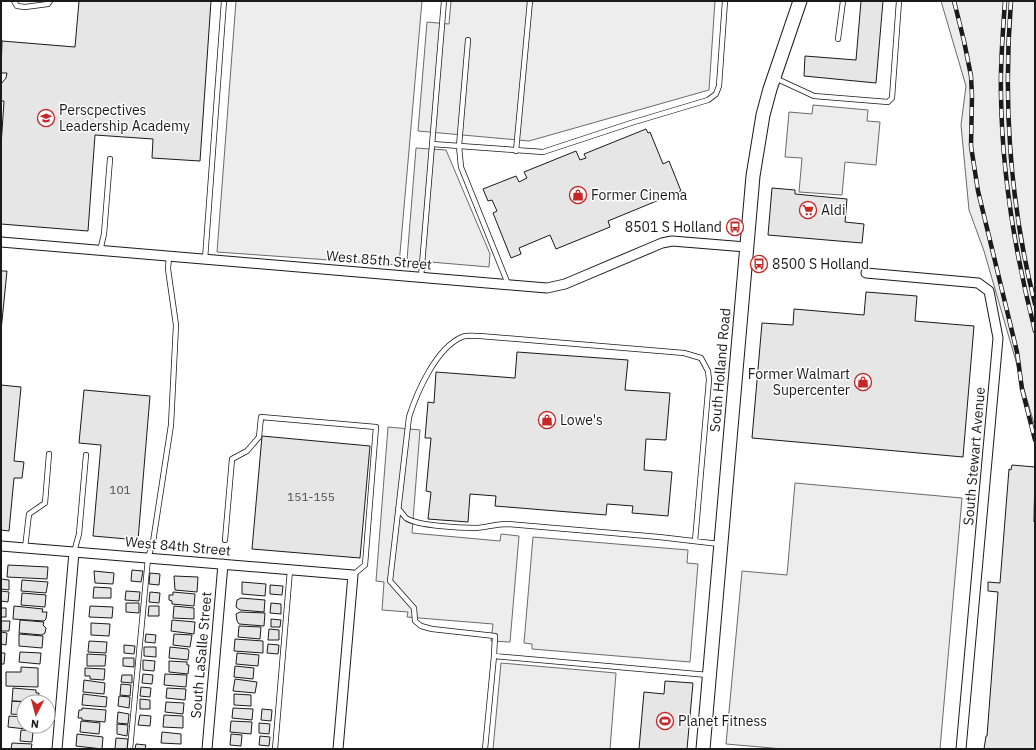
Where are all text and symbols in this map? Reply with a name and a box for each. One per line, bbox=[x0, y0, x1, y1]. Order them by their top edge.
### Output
place label: Perscpectives Leadership Academy bbox=[59, 101, 190, 135]
school or university icon: Perscpectives Leadership Academy bbox=[36, 108, 56, 128]
shop icon: Former Cinema bbox=[568, 185, 588, 205]
place label: Former Cinema bbox=[591, 186, 688, 204]
supermarket icon: Aldi bbox=[798, 200, 818, 220]
place label: Aldi bbox=[821, 201, 845, 219]
bus stop icon: 8501 S Holland bbox=[725, 217, 745, 237]
place label: 8501 S Holland bbox=[625, 218, 722, 236]
street label: West 85th Street bbox=[325, 246, 433, 274]
bus stop icon: 8500 S Holland bbox=[749, 254, 769, 274]
place label: 8500 S Holland bbox=[772, 255, 869, 273]
street label: South Holland Road bbox=[706, 307, 734, 433]
place label: Former Walmart Supercenter bbox=[748, 365, 850, 399]
shop icon: Former Walmart Supercenter bbox=[853, 372, 873, 392]
street label: South Stewart Avenue bbox=[959, 386, 989, 526]
shop icon: Lowe's bbox=[537, 410, 557, 430]
place label: Lowe's bbox=[560, 411, 603, 429]
house number: 101 bbox=[109, 482, 131, 497]
house number: 151-155 bbox=[287, 489, 335, 504]
street label: West 84th Street bbox=[124, 532, 232, 560]
street label: South LaSalle Street bbox=[186, 591, 216, 719]
north arrow bbox=[16, 694, 56, 734]
sports icon: Planet Fitness bbox=[655, 711, 675, 731]
place label: Planet Fitness bbox=[678, 712, 767, 730]
text: N bbox=[30, 717, 40, 731]

